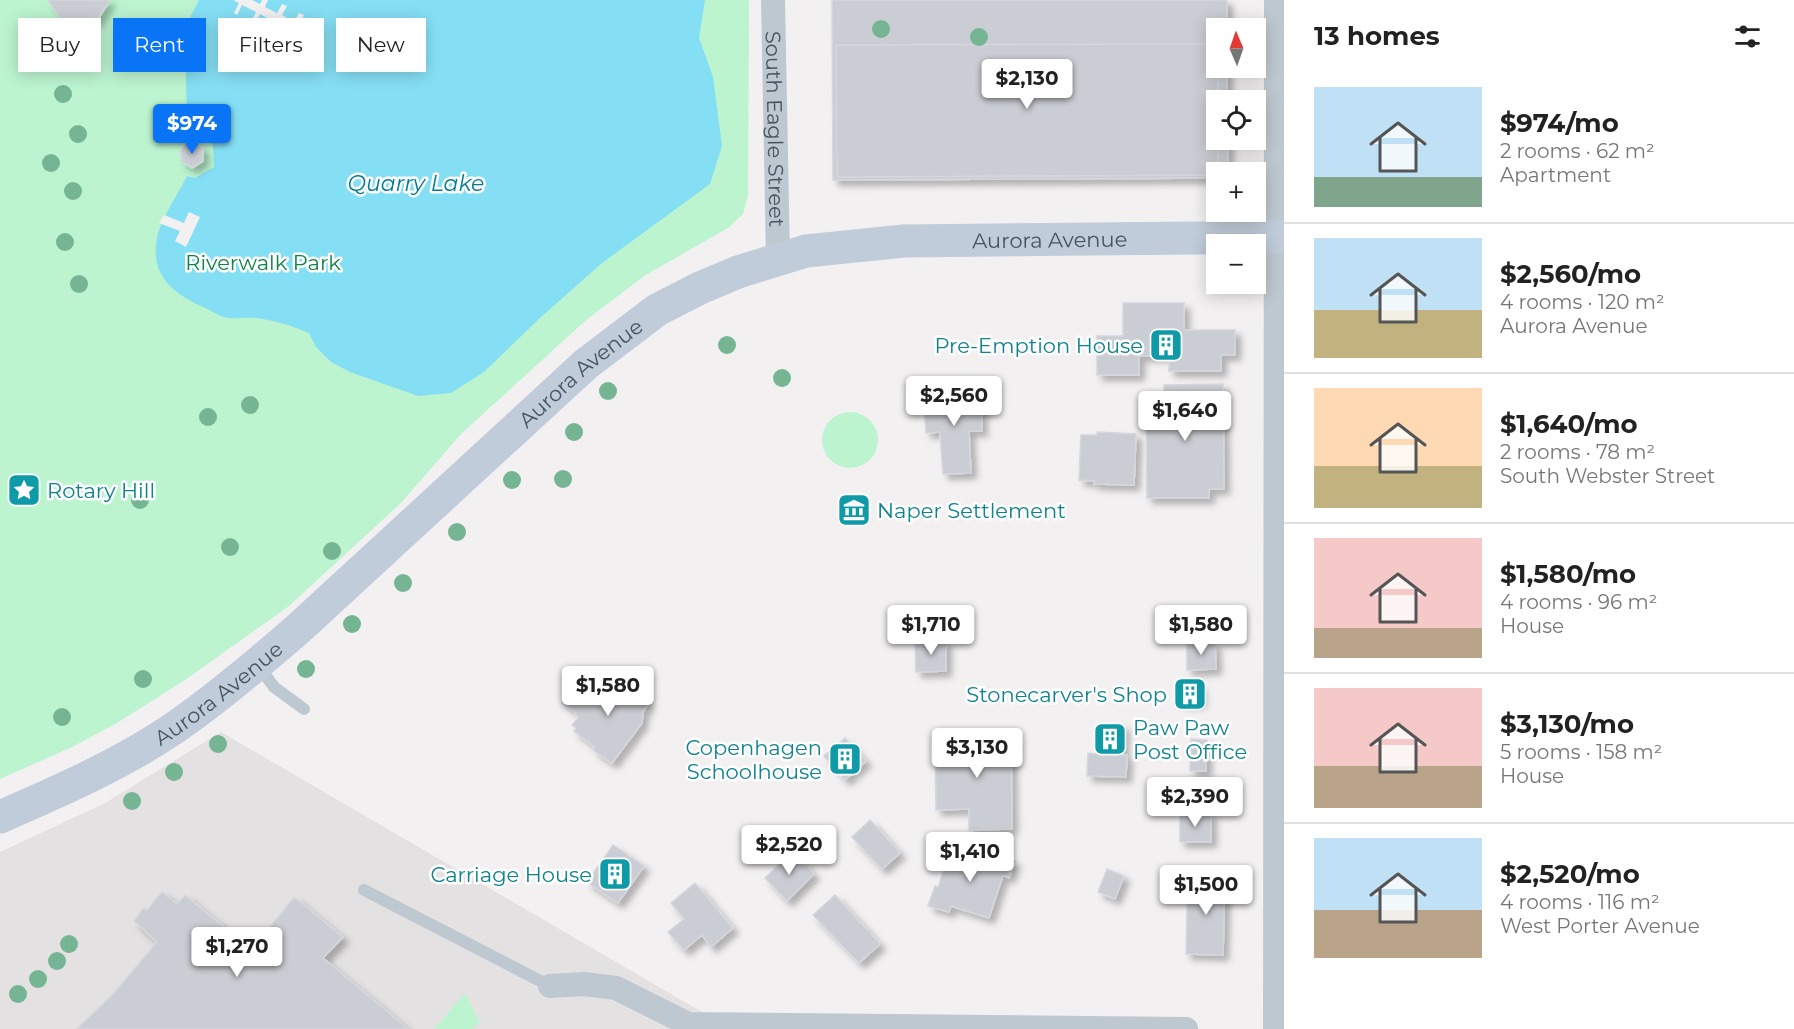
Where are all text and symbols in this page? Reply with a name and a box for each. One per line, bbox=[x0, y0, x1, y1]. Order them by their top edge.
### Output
chip: Buy bbox=[18, 18, 101, 72]
chip: Rent bbox=[113, 18, 206, 72]
chip: Filters bbox=[218, 18, 324, 72]
chip: New bbox=[336, 18, 426, 72]
north arrow bbox=[1206, 18, 1266, 78]
map controls bbox=[1206, 18, 1266, 294]
text: 13 homes bbox=[1314, 20, 1440, 52]
icon: filters bbox=[1731, 20, 1764, 53]
street label: South Eagle Street bbox=[761, 30, 790, 227]
pin: $2,130 bbox=[978, 59, 1076, 110]
text: $2,130 bbox=[996, 66, 1058, 90]
button: locate bbox=[1206, 90, 1266, 150]
pin: $974 bbox=[156, 104, 228, 155]
text: $974/mo bbox=[1500, 107, 1619, 139]
text: $974 bbox=[167, 111, 217, 135]
icon: home bbox=[1362, 111, 1434, 183]
text: 2 rooms · 62 m² bbox=[1500, 139, 1655, 163]
button: + bbox=[1206, 162, 1266, 222]
text: Apartment bbox=[1500, 163, 1611, 187]
water label: Quarry Lake bbox=[348, 170, 484, 197]
street label: Aurora Avenue bbox=[972, 226, 1127, 253]
button: − bbox=[1206, 234, 1266, 294]
park label: Riverwalk Park bbox=[185, 250, 341, 275]
text: $2,560/mo bbox=[1500, 258, 1641, 290]
icon: home bbox=[1362, 262, 1434, 334]
text: 4 rooms · 120 m² bbox=[1500, 290, 1665, 314]
street label: Aurora Avenue bbox=[513, 313, 647, 432]
text: Aurora Avenue bbox=[1500, 314, 1648, 338]
building icon: Pre-Emption House bbox=[1148, 327, 1184, 363]
place label: Pre-Emption House bbox=[934, 333, 1143, 358]
pin: $2,560 bbox=[905, 376, 1003, 427]
text: $2,560 bbox=[920, 383, 988, 407]
pin: $1,640 bbox=[1136, 391, 1234, 442]
text: $1,640 bbox=[1152, 398, 1218, 422]
text: $1,640/mo bbox=[1500, 408, 1638, 440]
icon: home bbox=[1362, 412, 1434, 484]
text: 2 rooms · 78 m² bbox=[1500, 440, 1655, 464]
text: South Webster Street bbox=[1500, 464, 1715, 488]
place icon: Rotary Hill bbox=[6, 472, 42, 508]
place label: Rotary Hill bbox=[47, 478, 155, 503]
museum icon: Naper Settlement bbox=[836, 492, 872, 528]
place label: Naper Settlement bbox=[877, 498, 1066, 523]
text: $1,580/mo bbox=[1500, 558, 1636, 590]
icon: home bbox=[1362, 562, 1434, 634]
text: 4 rooms · 96 m² bbox=[1500, 590, 1657, 614]
pin: $1,710 bbox=[882, 605, 980, 656]
pin: $1,580 bbox=[1152, 605, 1250, 656]
text: $1,710 bbox=[901, 612, 961, 636]
text: $1,580 bbox=[1169, 612, 1233, 636]
text: House bbox=[1500, 614, 1564, 638]
street label: Aurora Avenue bbox=[150, 636, 287, 750]
pin: $1,580 bbox=[559, 666, 657, 717]
text: $1,580 bbox=[576, 673, 640, 697]
building icon: Stonecarver's Shop bbox=[1172, 676, 1208, 712]
place label: Stonecarver's Shop bbox=[966, 682, 1167, 707]
text: $3,130/mo bbox=[1500, 708, 1634, 740]
icon: home bbox=[1362, 712, 1434, 784]
place label: Paw Paw Post Office bbox=[1133, 715, 1247, 764]
building icon: Paw Paw Post Office bbox=[1092, 721, 1128, 757]
pin: $3,130 bbox=[928, 728, 1026, 779]
place label: Copenhagen Schoolhouse bbox=[685, 735, 822, 784]
text: $3,130 bbox=[946, 735, 1008, 759]
text: 5 rooms · 158 m² bbox=[1500, 740, 1662, 764]
building icon: Copenhagen Schoolhouse bbox=[827, 741, 863, 777]
text: House bbox=[1500, 764, 1564, 788]
pin: $2,390 bbox=[1146, 777, 1244, 828]
text: $2,390 bbox=[1161, 784, 1229, 808]
pin: $2,520 bbox=[740, 825, 838, 876]
text: $2,520 bbox=[755, 832, 823, 856]
pin: $1,410 bbox=[921, 832, 1019, 883]
text: $1,410 bbox=[940, 839, 1000, 863]
building icon: Carriage House bbox=[597, 856, 633, 892]
text: $2,520/mo bbox=[1500, 858, 1640, 890]
place label: Carriage House bbox=[430, 862, 592, 887]
icon: home bbox=[1362, 862, 1434, 934]
pin: $1,500 bbox=[1157, 865, 1255, 916]
text: $1,500 bbox=[1174, 872, 1238, 896]
text: 4 rooms · 116 m² bbox=[1500, 890, 1660, 914]
text: West Porter Avenue bbox=[1500, 914, 1700, 938]
pin: $1,270 bbox=[188, 927, 286, 978]
text: $1,270 bbox=[205, 934, 269, 958]

